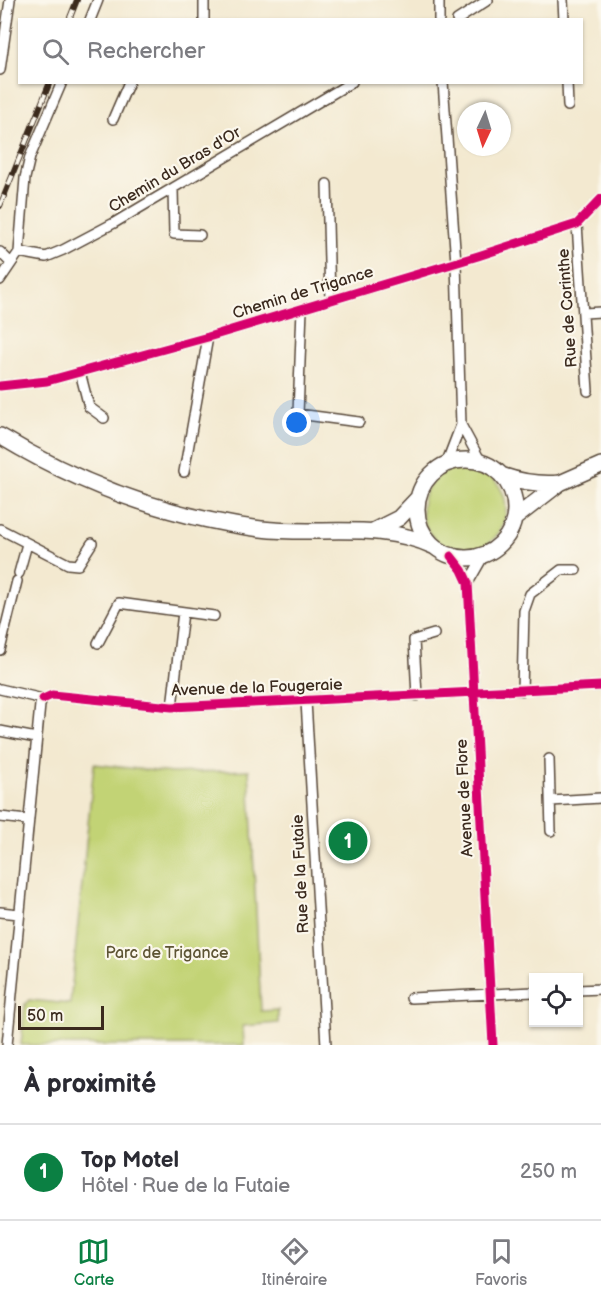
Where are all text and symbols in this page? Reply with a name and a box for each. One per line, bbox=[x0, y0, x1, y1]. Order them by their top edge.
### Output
search box bbox=[18, 18, 583, 84]
icon: search bbox=[39, 35, 72, 68]
text: Rechercher bbox=[87, 38, 205, 65]
north arrow bbox=[457, 102, 511, 156]
street label: Chemin du Bras d'Or bbox=[105, 123, 245, 217]
street label: Rue de Corinthe bbox=[554, 247, 582, 368]
street label: Chemin de Trigance bbox=[230, 262, 376, 323]
your location bbox=[282, 408, 311, 437]
street label: Avenue de la Fougeraie bbox=[171, 676, 343, 700]
street label: Avenue de Flore bbox=[452, 738, 478, 857]
street label: Rue de la Futaie bbox=[288, 814, 314, 934]
pin: 1 bbox=[328, 818, 368, 864]
park label: Parc de Trigance bbox=[106, 944, 229, 963]
map controls bbox=[529, 973, 583, 1027]
button: locate bbox=[529, 973, 583, 1027]
scale bar bbox=[18, 1003, 104, 1030]
text: 50 m bbox=[27, 1007, 63, 1026]
text: À proximité bbox=[24, 1069, 156, 1100]
text: Top Motel bbox=[81, 1147, 179, 1174]
text: 1 bbox=[39, 1160, 48, 1184]
text: 250 m bbox=[520, 1160, 577, 1184]
text: Hôtel · Rue de la Futaie bbox=[81, 1174, 290, 1198]
tab: Carte bbox=[74, 1235, 114, 1290]
tab: Itinéraire bbox=[262, 1235, 327, 1290]
tab: Favoris bbox=[475, 1235, 527, 1290]

